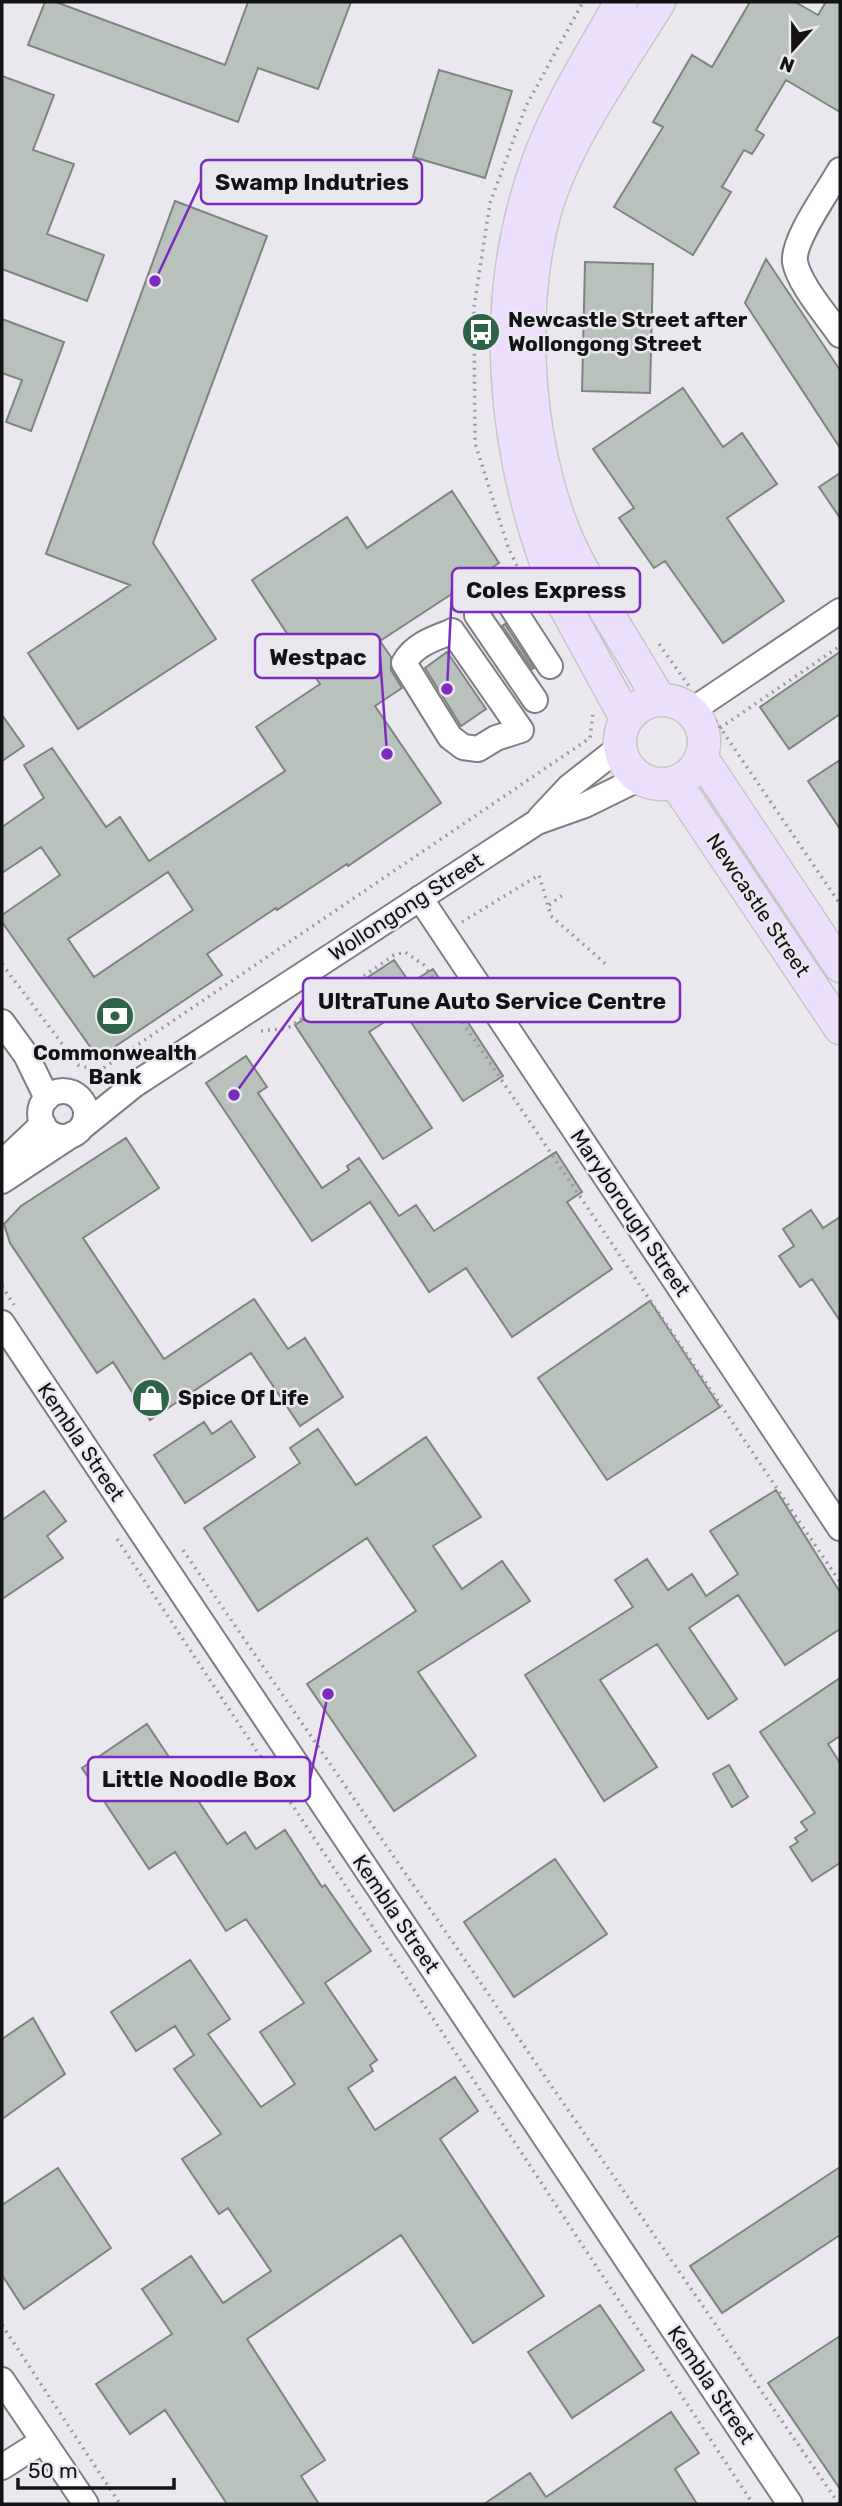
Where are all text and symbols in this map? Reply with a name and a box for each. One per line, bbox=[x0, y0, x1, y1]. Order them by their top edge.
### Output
north arrow bbox=[758, 14, 828, 84]
text: N bbox=[777, 51, 798, 78]
callout: Swamp Indutries bbox=[201, 160, 422, 204]
text: Swamp Indutries bbox=[215, 168, 409, 196]
place label: Newcastle Street after Wollongong Street bbox=[508, 307, 748, 356]
bus stop icon: Newcastle Street after Wollongong Street bbox=[460, 311, 502, 353]
callout: Coles Express bbox=[452, 568, 640, 612]
text: Coles Express bbox=[466, 576, 626, 604]
callout: Westpac bbox=[255, 634, 380, 678]
text: Westpac bbox=[269, 643, 367, 671]
street label: Newcastle Street bbox=[701, 828, 816, 981]
street label: Wollongong Street bbox=[324, 847, 488, 966]
callout: UltraTune Auto Service Centre bbox=[303, 978, 680, 1022]
text: UltraTune Auto Service Centre bbox=[318, 987, 666, 1015]
bank icon: Commonwealth Bank bbox=[94, 995, 136, 1037]
place label: Commonwealth Bank bbox=[33, 1040, 197, 1089]
street label: Maryborough Street bbox=[565, 1124, 696, 1301]
shop icon: Spice Of Life bbox=[130, 1377, 172, 1419]
street label: Kembla Street bbox=[33, 1378, 130, 1506]
place label: Spice Of Life bbox=[178, 1385, 309, 1410]
callout: Little Noodle Box bbox=[88, 1757, 310, 1801]
text: Little Noodle Box bbox=[102, 1765, 297, 1793]
street label: Kembla Street bbox=[348, 1850, 445, 1978]
street label: Kembla Street bbox=[663, 2321, 760, 2449]
scale bar bbox=[18, 2446, 173, 2490]
text: 50 m bbox=[28, 2458, 78, 2483]

